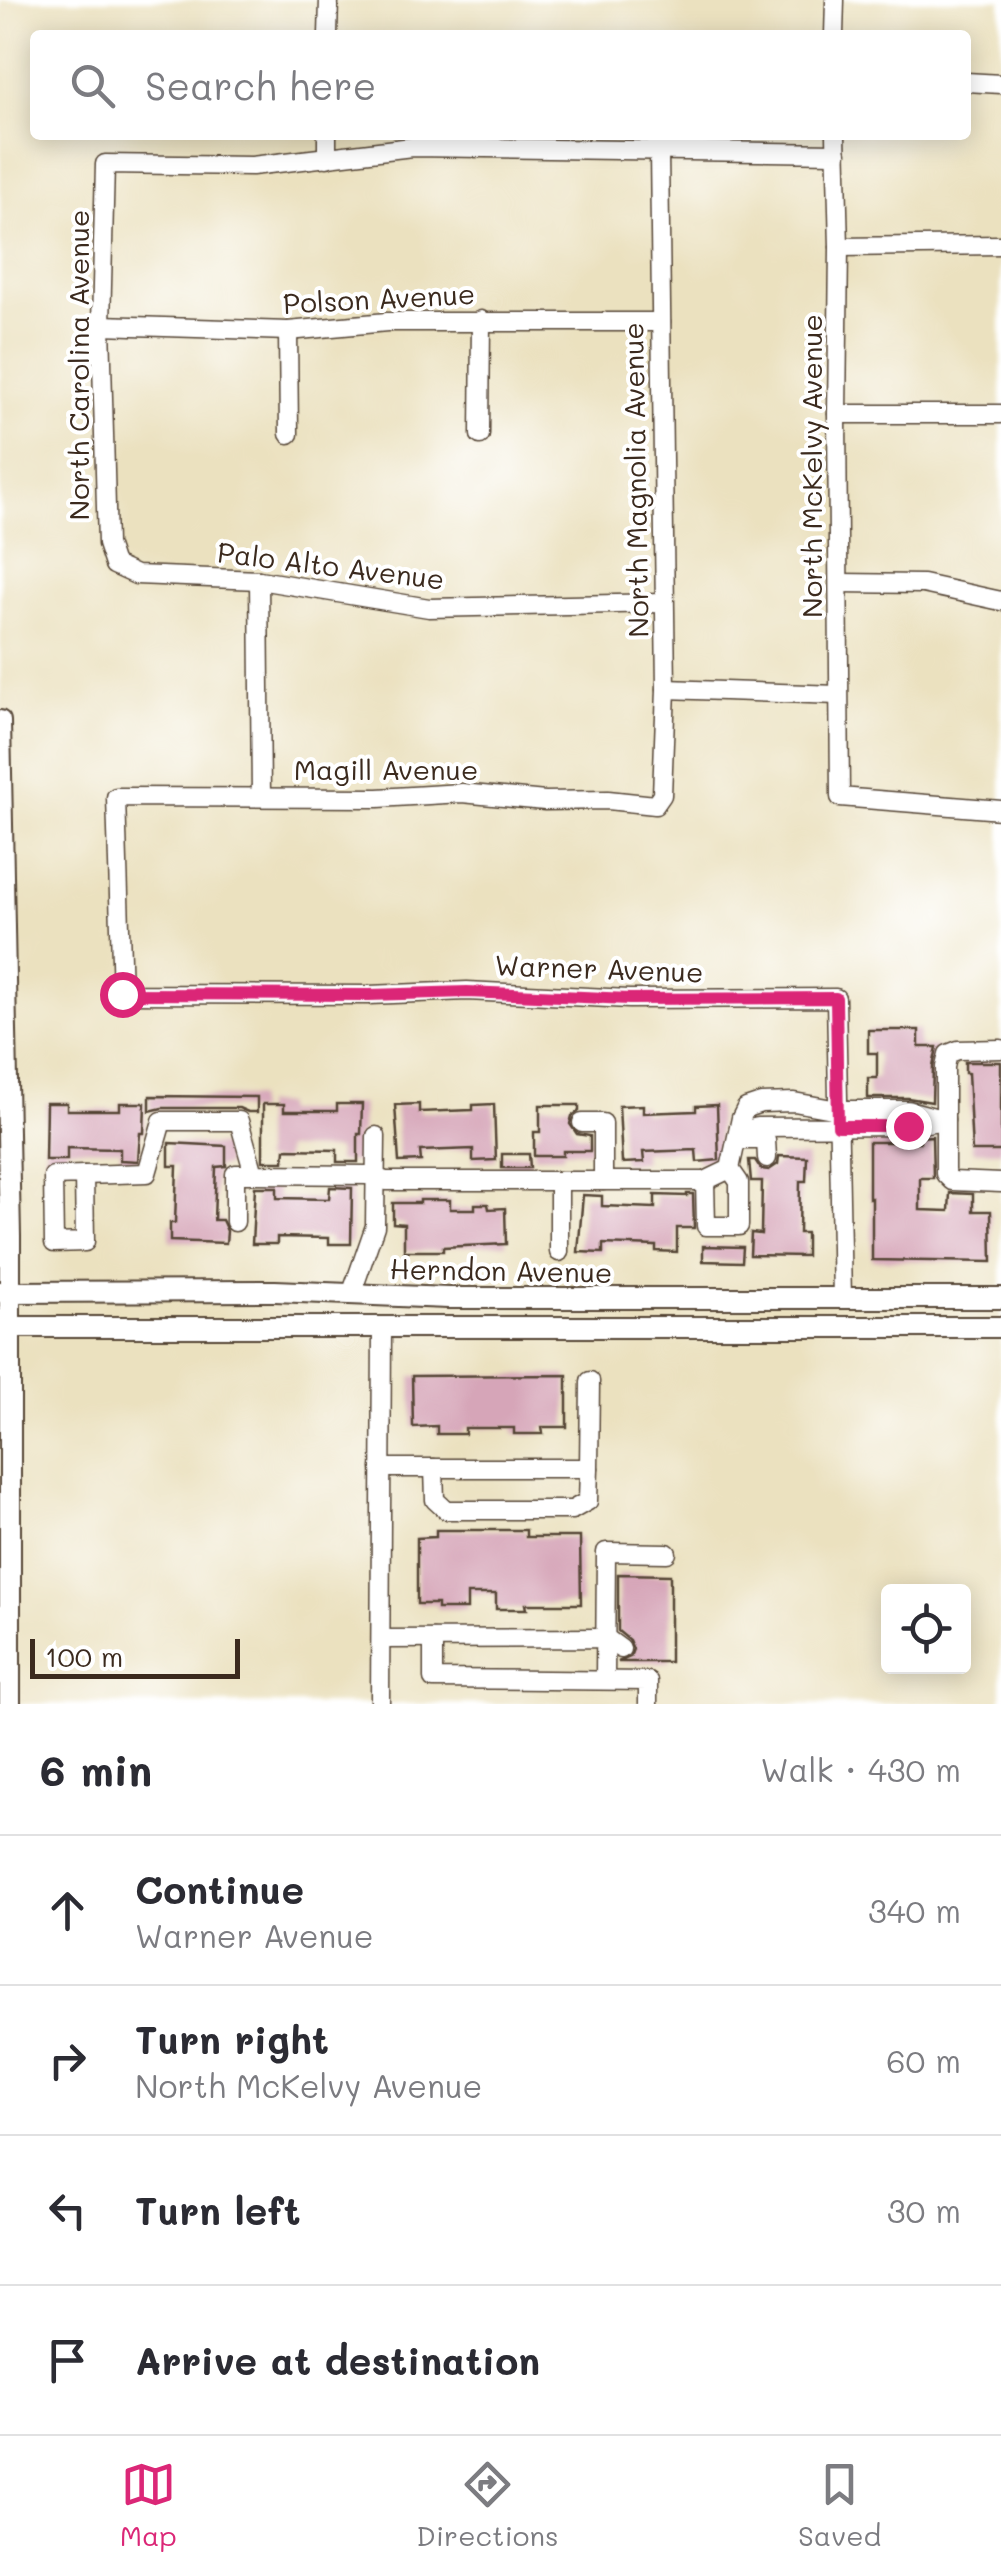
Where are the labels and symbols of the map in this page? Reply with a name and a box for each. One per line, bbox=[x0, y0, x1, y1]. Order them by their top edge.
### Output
street label: North Carolina Avenue bbox=[60, 210, 96, 520]
street label: Polson Avenue bbox=[282, 275, 476, 321]
street label: North McKelvy Avenue bbox=[793, 314, 829, 618]
street label: North Magnolia Avenue bbox=[614, 322, 656, 638]
street label: Palo Alto Avenue bbox=[215, 533, 447, 597]
street label: Magill Avenue bbox=[294, 751, 478, 787]
street label: Warner Avenue bbox=[494, 946, 704, 990]
route start bbox=[100, 972, 146, 1018]
route end bbox=[886, 1104, 932, 1150]
street label: Herndon Avenue bbox=[389, 1250, 613, 1290]
scale bar bbox=[30, 1634, 240, 1678]

